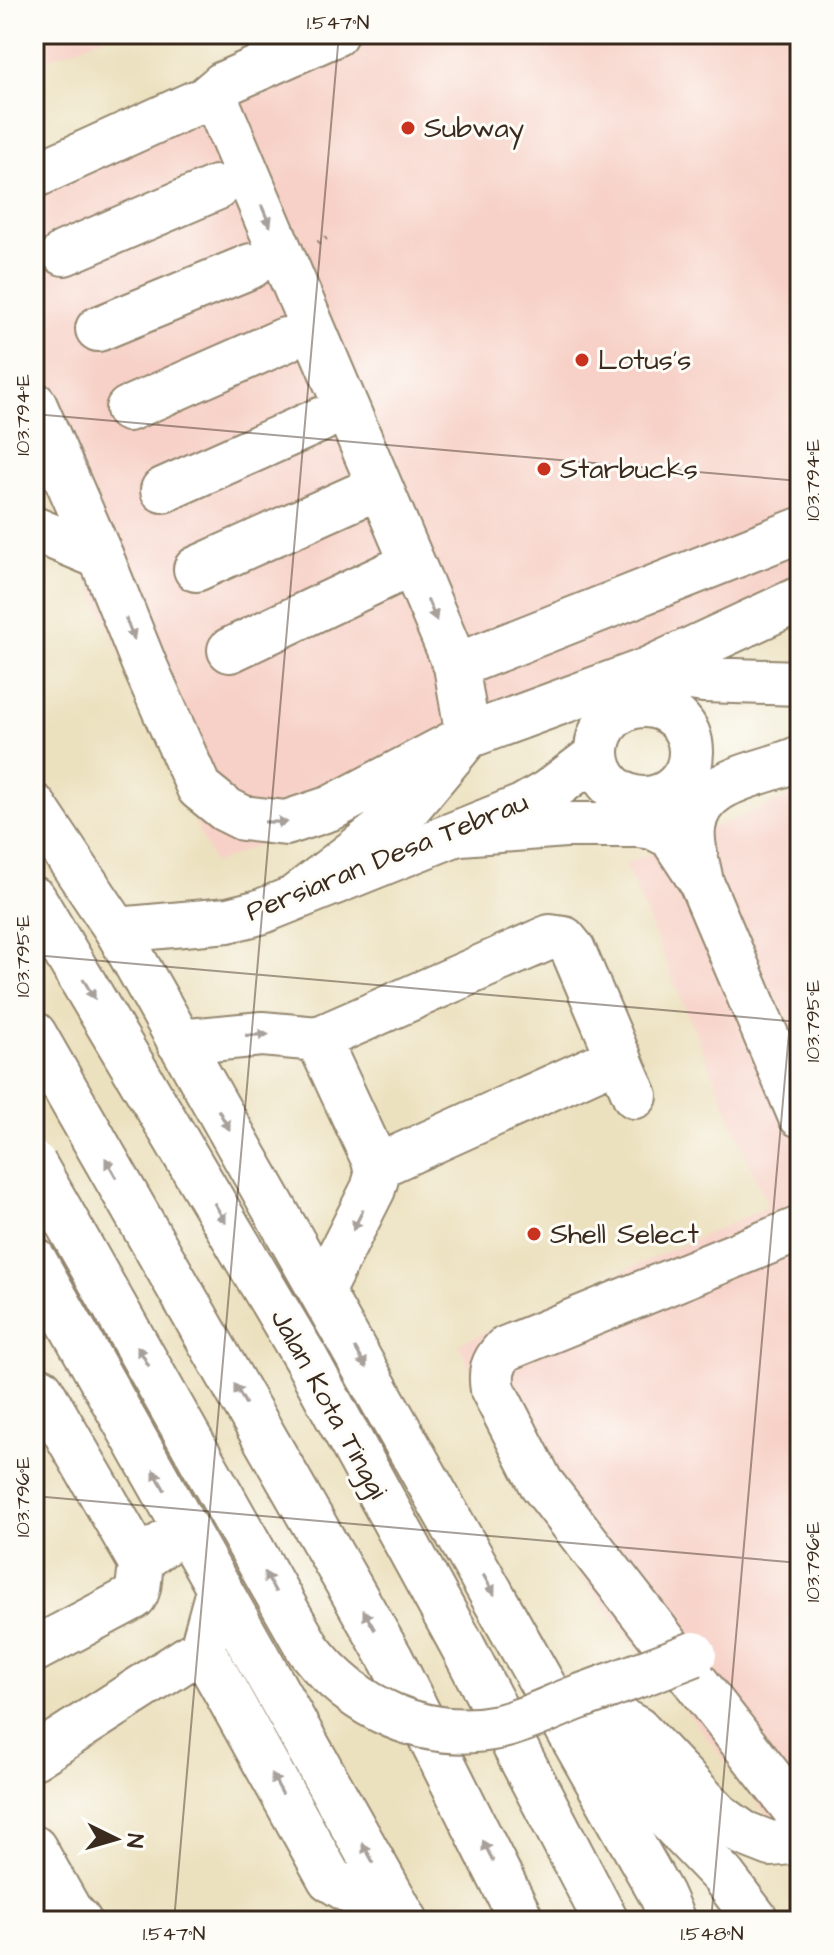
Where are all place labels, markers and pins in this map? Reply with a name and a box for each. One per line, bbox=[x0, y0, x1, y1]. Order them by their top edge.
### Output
place label: Subway bbox=[424, 109, 524, 150]
marker: Subway bbox=[399, 119, 417, 137]
place label: Lotus's bbox=[598, 341, 691, 380]
marker: Lotus's bbox=[573, 351, 591, 369]
place label: Starbucks bbox=[560, 450, 698, 489]
marker: Starbucks bbox=[535, 460, 553, 478]
place label: Shell Select bbox=[550, 1215, 699, 1254]
marker: Shell Select bbox=[525, 1225, 543, 1243]

